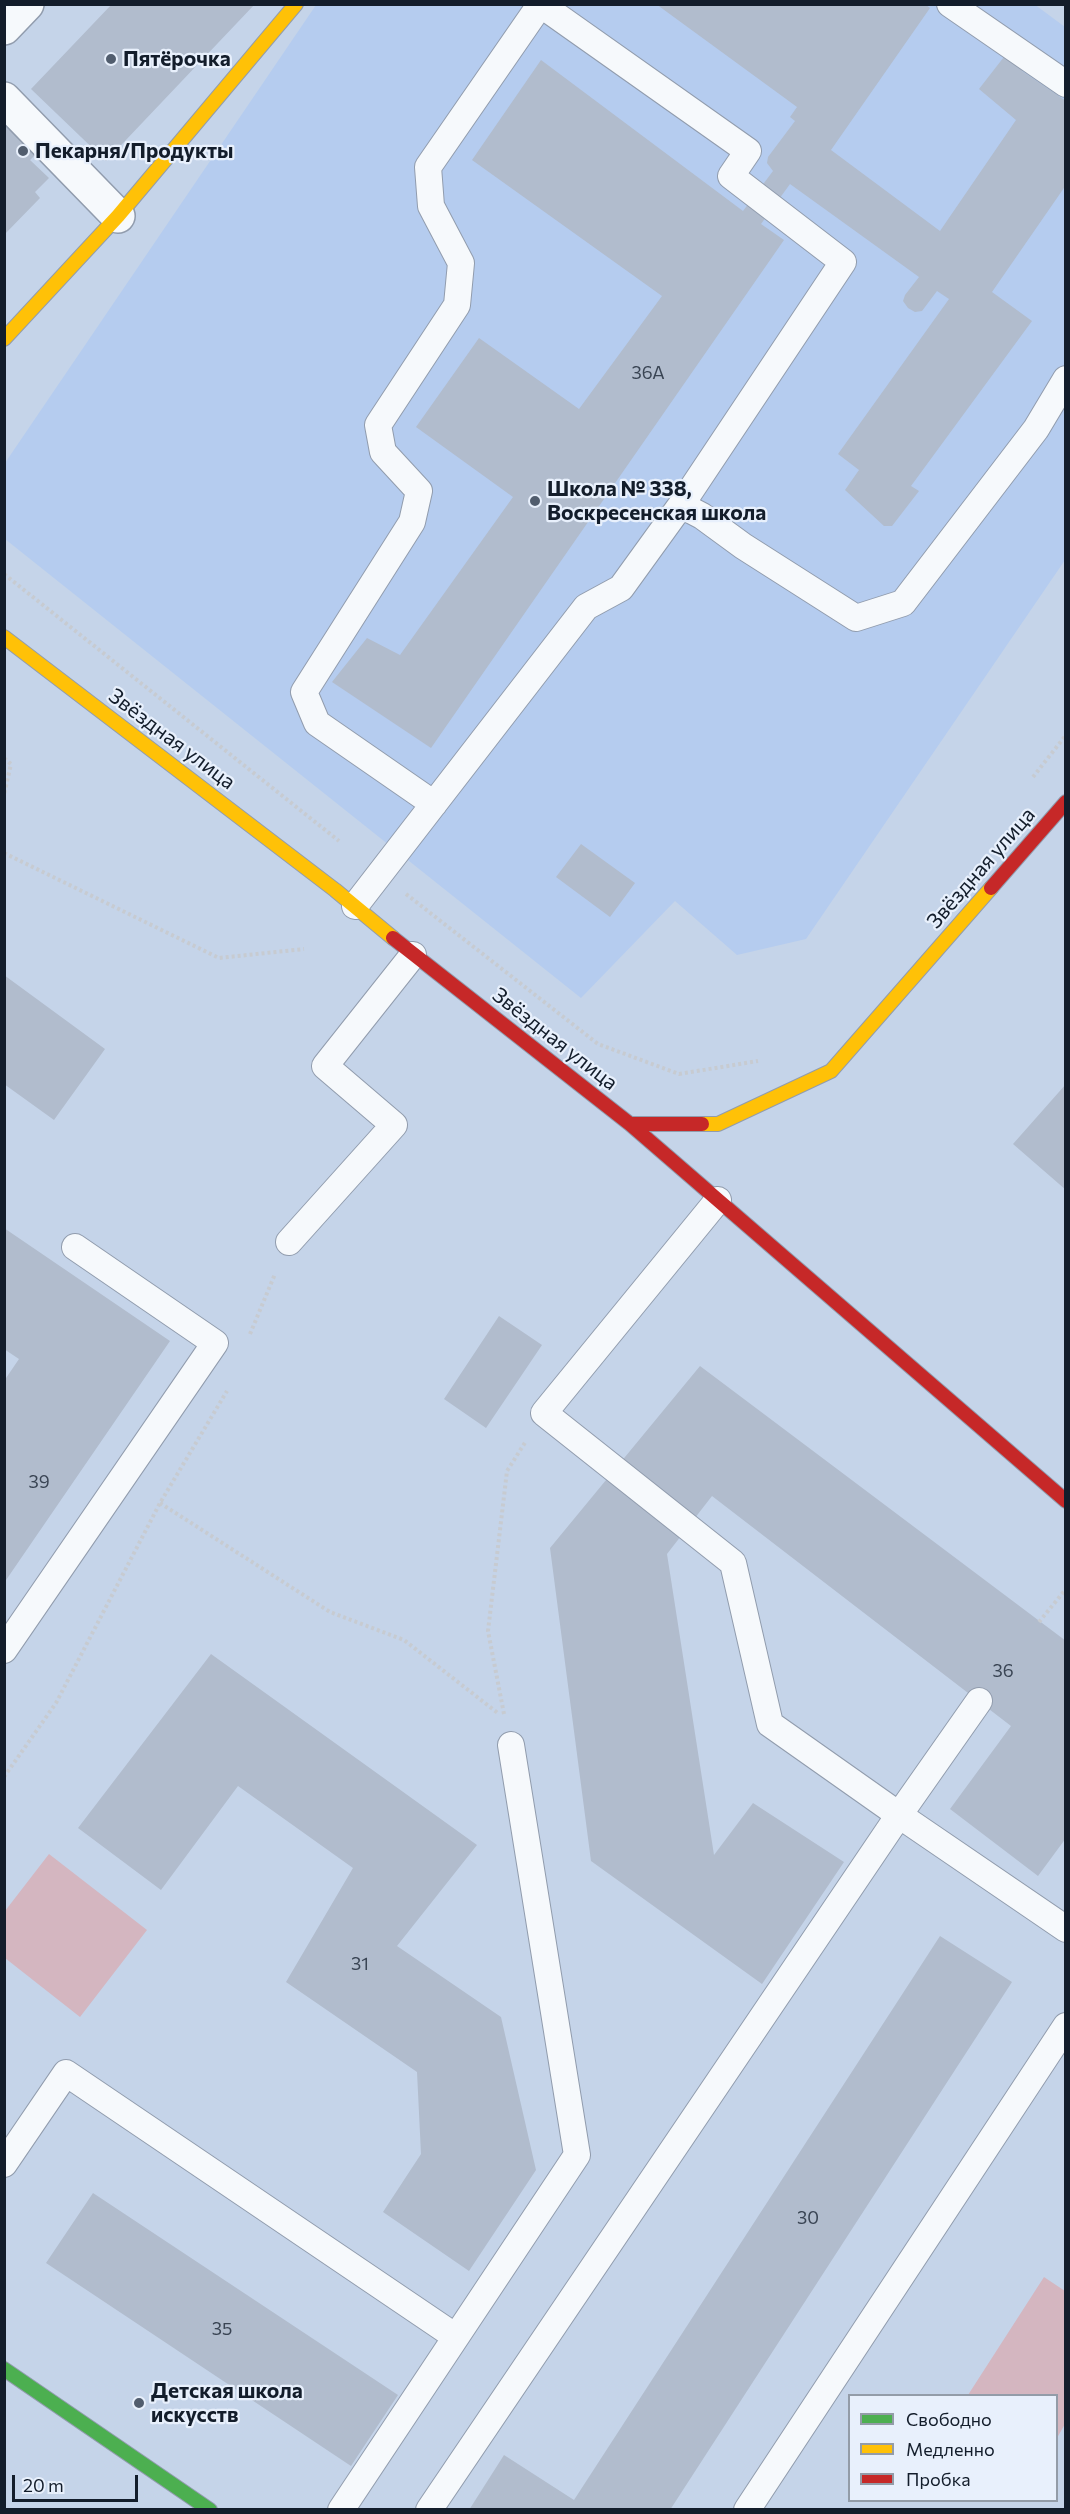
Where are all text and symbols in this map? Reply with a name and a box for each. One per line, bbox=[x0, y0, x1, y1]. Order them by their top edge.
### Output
place label: Пятёрочка bbox=[123, 46, 231, 72]
marker: Пятёрочка bbox=[104, 52, 118, 66]
place label: Пекарня/Продукты bbox=[35, 138, 233, 164]
marker: Пекарня/Продукты bbox=[16, 144, 30, 158]
house number: 36А bbox=[631, 362, 665, 384]
place label: Школа № 338, Воскресенская школа bbox=[547, 476, 766, 526]
marker: Школа № 338, Воскресенская школа bbox=[528, 494, 542, 508]
street label: Звёздная улица bbox=[104, 683, 240, 795]
street label: Звёздная улица bbox=[922, 802, 1040, 934]
street label: Звёздная улица bbox=[487, 982, 623, 1096]
house number: 39 bbox=[28, 1471, 50, 1493]
house number: 36 bbox=[992, 1660, 1014, 1682]
house number: 31 bbox=[351, 1953, 369, 1975]
house number: 30 bbox=[797, 2207, 819, 2229]
house number: 35 bbox=[212, 2318, 232, 2340]
place label: Детская школа искусств bbox=[151, 2378, 303, 2428]
legend bbox=[848, 2394, 1058, 2502]
marker: Детская школа искусств bbox=[132, 2396, 146, 2410]
text: Свободно bbox=[906, 2408, 992, 2430]
text: Медленно bbox=[906, 2438, 995, 2460]
scale bar bbox=[15, 2463, 141, 2501]
text: Пробка bbox=[906, 2468, 971, 2490]
text: 20 m bbox=[23, 2474, 64, 2496]

